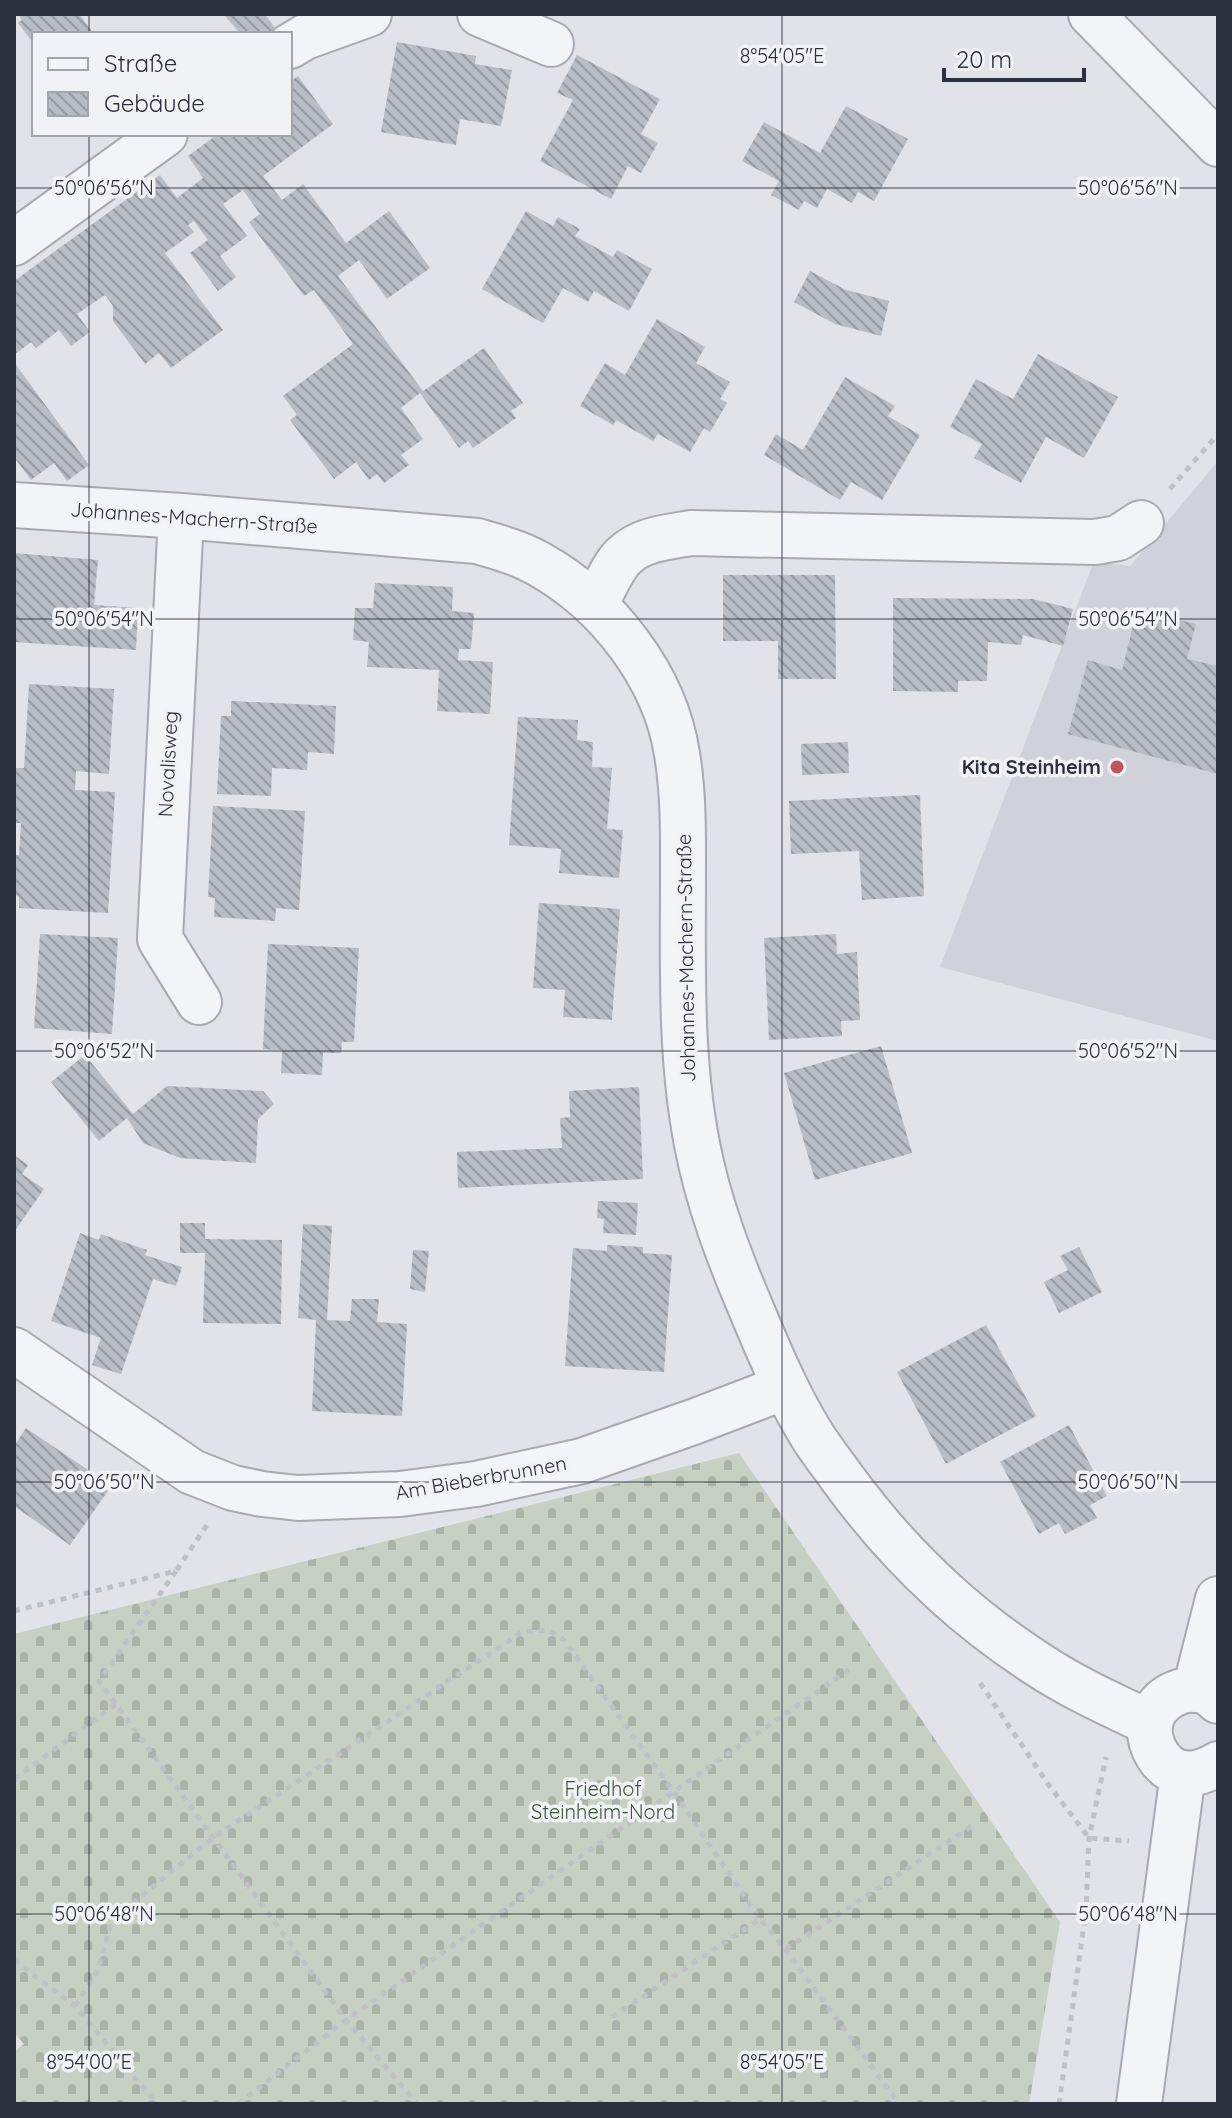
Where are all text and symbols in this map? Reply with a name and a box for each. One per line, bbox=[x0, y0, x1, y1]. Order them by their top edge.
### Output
legend bbox=[32, 32, 292, 136]
scale bar bbox=[944, 32, 1084, 82]
text: 8°54'05"E bbox=[740, 43, 824, 68]
text: 20 m bbox=[956, 44, 1012, 74]
text: Straße bbox=[104, 48, 177, 78]
text: Gebäude bbox=[104, 88, 205, 118]
text: 50°06'56"N bbox=[54, 175, 154, 200]
text: 50°06'56"N bbox=[1078, 175, 1178, 200]
street label: Johannes-Machern-Straße bbox=[69, 496, 319, 539]
text: 50°06'54"N bbox=[54, 606, 154, 631]
text: 50°06'54"N bbox=[1078, 606, 1178, 631]
street label: Novalisweg bbox=[152, 710, 183, 818]
place label: Kita Steinheim bbox=[962, 754, 1101, 779]
marker: Kita Steinheim bbox=[1108, 758, 1126, 776]
street label: Johannes-Machern-Straße bbox=[671, 834, 700, 1082]
text: 50°06'52"N bbox=[54, 1038, 154, 1063]
text: 50°06'52"N bbox=[1078, 1038, 1178, 1063]
street label: Am Bieberbrunnen bbox=[393, 1450, 569, 1505]
text: 50°06'50"N bbox=[54, 1469, 154, 1494]
text: 50°06'50"N bbox=[1078, 1469, 1178, 1494]
park label: Friedhof Steinheim-Nord bbox=[531, 1776, 675, 1824]
text: 50°06'48"N bbox=[54, 1901, 154, 1926]
text: 50°06'48"N bbox=[1078, 1901, 1178, 1926]
text: 8°54'00"E bbox=[46, 2049, 132, 2074]
text: 8°54'05"E bbox=[740, 2049, 824, 2074]

